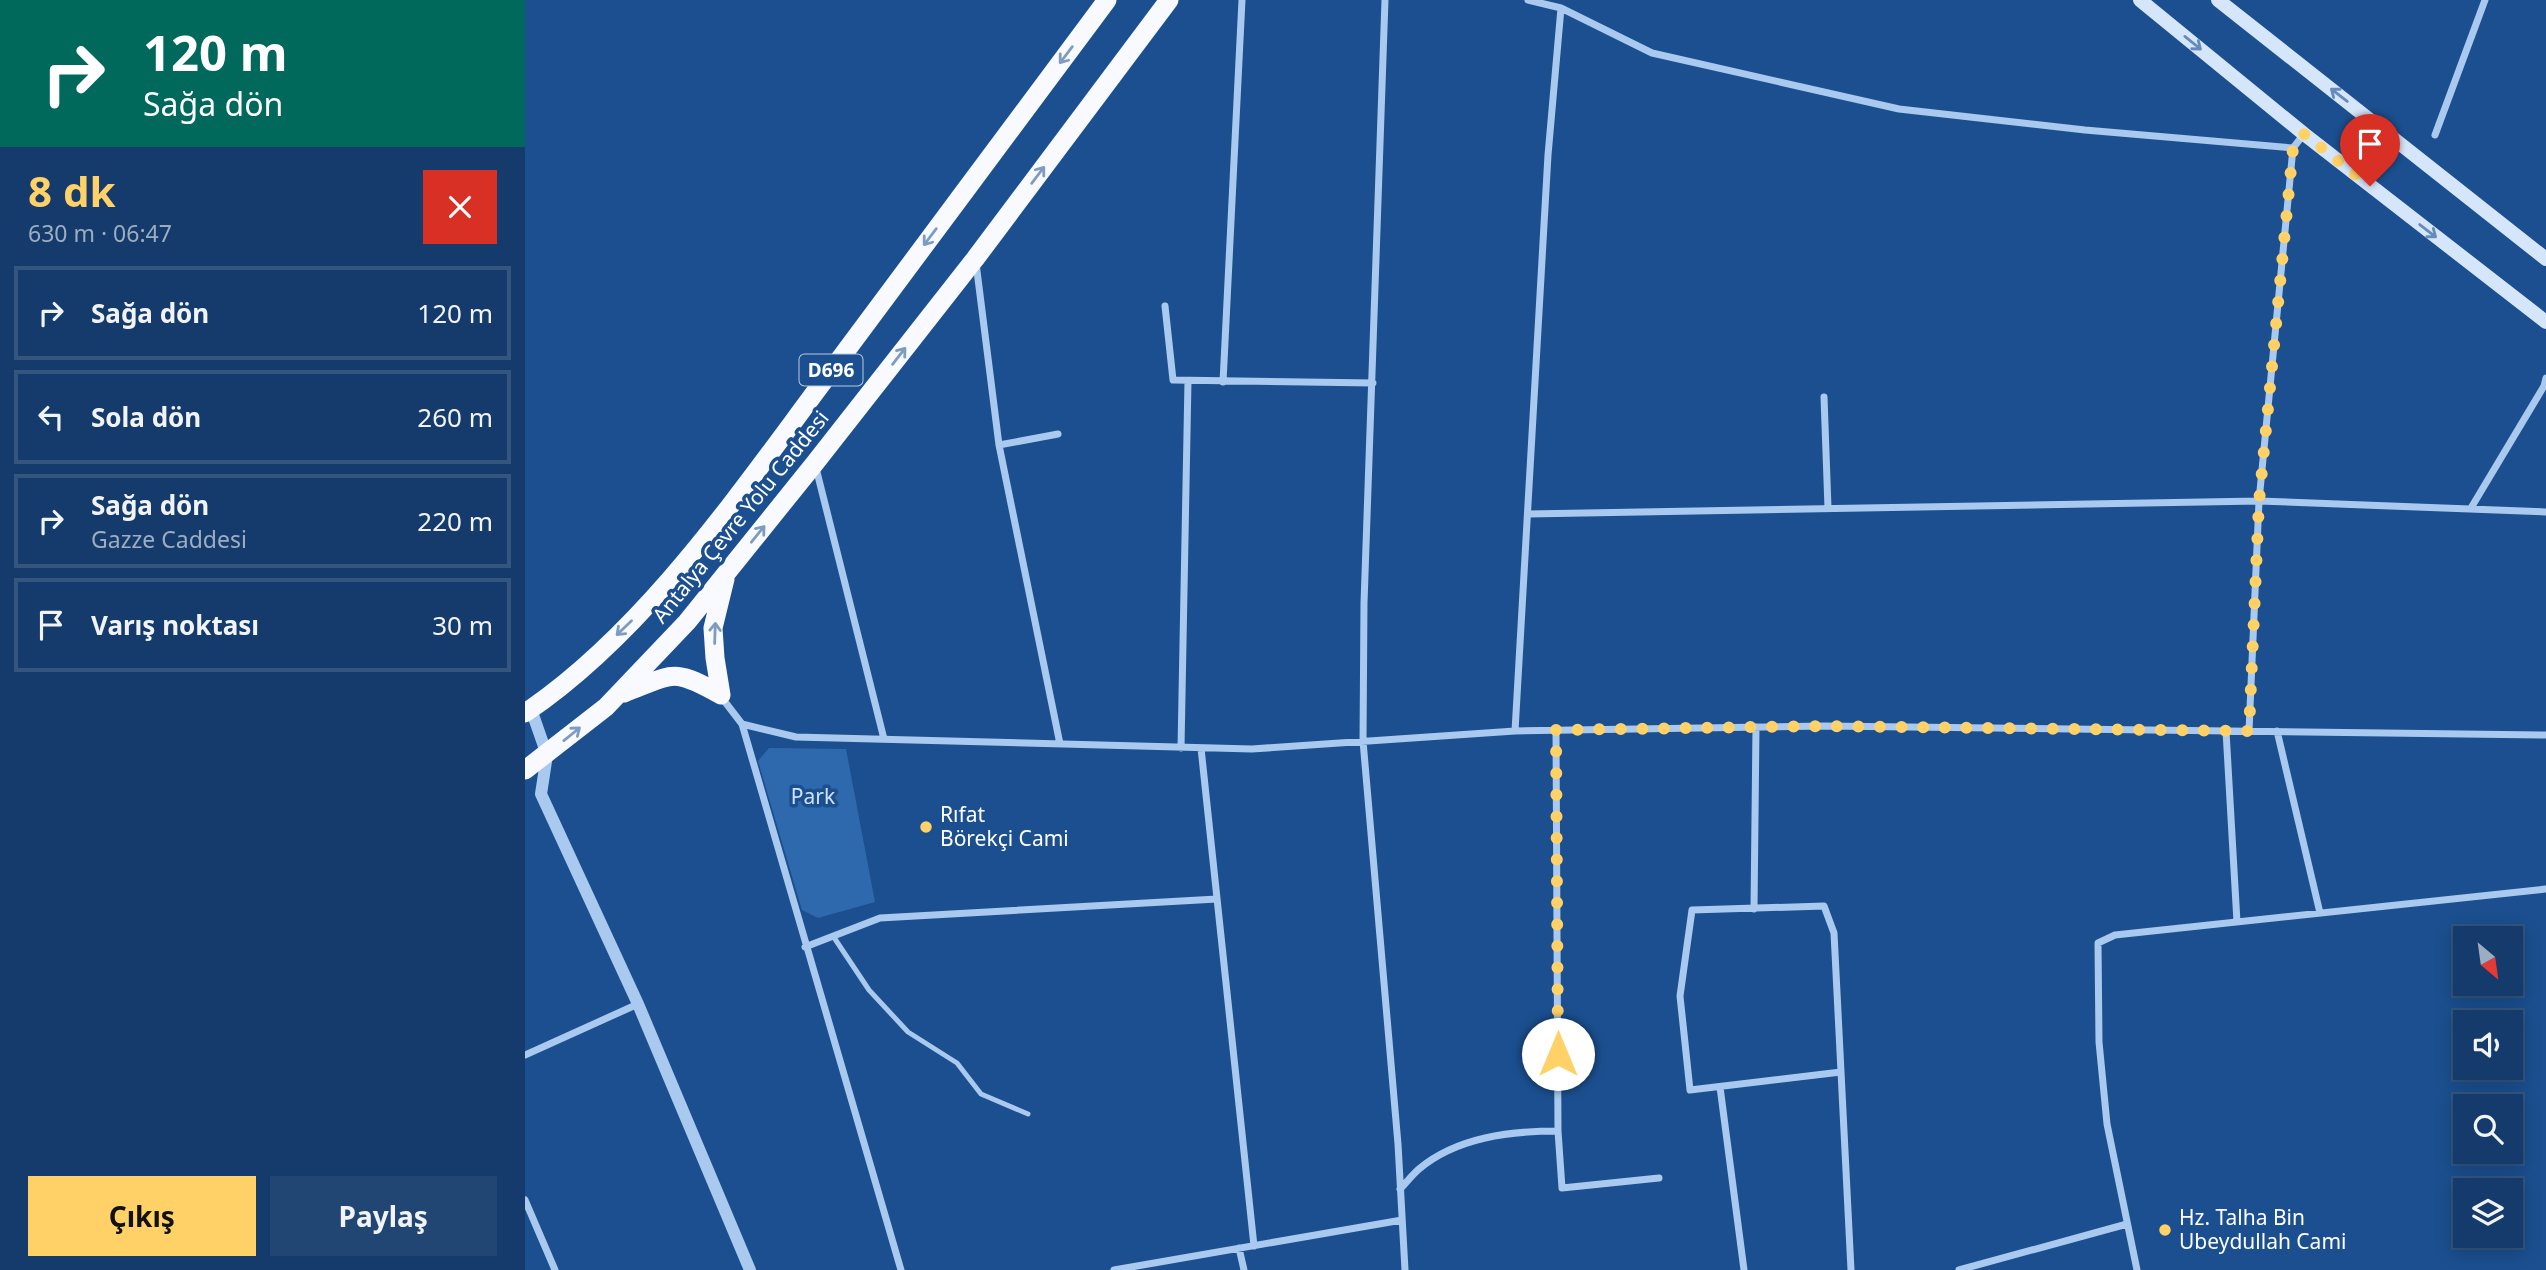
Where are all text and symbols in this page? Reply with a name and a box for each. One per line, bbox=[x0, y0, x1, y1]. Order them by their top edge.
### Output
text: 120 m bbox=[143, 19, 288, 85]
icon: right bbox=[28, 28, 119, 119]
one-way arrow bbox=[2183, 35, 2201, 51]
one-way arrow bbox=[1059, 45, 1074, 64]
text: Sağa dön bbox=[143, 82, 283, 125]
one-way arrow bbox=[2330, 88, 2348, 103]
pin bbox=[2340, 114, 2400, 186]
icon: arrive bbox=[2351, 125, 2389, 163]
text: 8 dk bbox=[28, 162, 116, 219]
one-way arrow bbox=[1030, 166, 1045, 185]
button: close bbox=[423, 170, 497, 244]
text: 630 m · 06:47 bbox=[28, 217, 172, 249]
one-way arrow bbox=[2418, 223, 2437, 238]
one-way arrow bbox=[923, 227, 938, 246]
icon: right bbox=[32, 294, 70, 332]
text: Sağa dön bbox=[91, 295, 209, 331]
text: 120 m bbox=[417, 295, 493, 331]
one-way arrow bbox=[892, 347, 907, 365]
road number: D696 bbox=[799, 354, 863, 386]
icon: left bbox=[32, 398, 70, 436]
text: Sola dön bbox=[91, 399, 201, 435]
text: 260 m bbox=[417, 399, 493, 435]
street label: Antalya Çevre Yolu Caddesi bbox=[646, 404, 835, 628]
text: Sağa dön bbox=[91, 487, 209, 523]
icon: right bbox=[32, 502, 70, 540]
text: 220 m bbox=[417, 503, 493, 539]
text: Gazze Caddesi bbox=[91, 523, 247, 555]
one-way arrow bbox=[750, 526, 766, 544]
icon: arrive bbox=[32, 606, 70, 644]
text: Varış noktası bbox=[91, 607, 259, 643]
text: 30 m bbox=[432, 607, 493, 643]
one-way arrow bbox=[615, 619, 632, 636]
one-way arrow bbox=[708, 622, 721, 645]
one-way arrow bbox=[562, 727, 580, 742]
park label: Park bbox=[791, 782, 836, 810]
place label: Rıfat Börekçi Cami bbox=[940, 800, 1069, 852]
marker: Rıfat Börekçi Cami bbox=[918, 819, 934, 835]
north arrow bbox=[2453, 926, 2523, 996]
map controls bbox=[2453, 926, 2523, 1248]
button: sound bbox=[2453, 1010, 2523, 1080]
position arrow bbox=[1521, 1017, 1595, 1091]
button: search bbox=[2453, 1094, 2523, 1164]
button: Çıkış bbox=[28, 1176, 256, 1256]
button: Paylaş bbox=[270, 1176, 497, 1256]
button: layers bbox=[2453, 1178, 2523, 1248]
place label: Hz. Talha Bin Ubeydullah Cami bbox=[2179, 1203, 2346, 1255]
marker: Hz. Talha Bin Ubeydullah Cami bbox=[2157, 1222, 2173, 1238]

